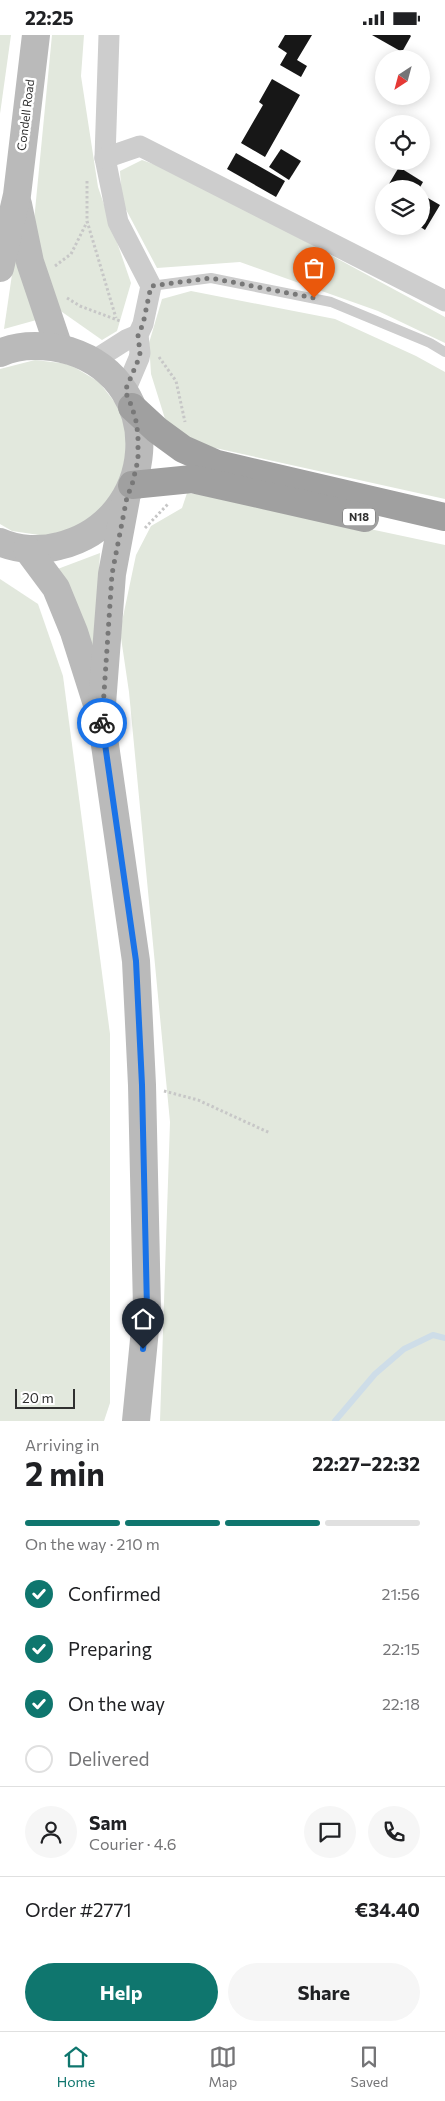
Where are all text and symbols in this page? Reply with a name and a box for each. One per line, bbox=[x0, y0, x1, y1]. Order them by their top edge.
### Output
text: 22:25 bbox=[25, 6, 74, 29]
north arrow bbox=[375, 50, 430, 105]
map controls bbox=[375, 50, 430, 235]
street label: Condell Road bbox=[14, 78, 36, 151]
button: locate bbox=[375, 115, 430, 170]
button: layers bbox=[375, 180, 430, 235]
pin bbox=[293, 247, 335, 298]
icon: bag bbox=[300, 254, 328, 282]
road number: N18 bbox=[343, 509, 375, 526]
courier bbox=[77, 698, 127, 748]
icon: bike bbox=[88, 709, 116, 737]
pin bbox=[122, 1298, 164, 1349]
icon: home bbox=[129, 1305, 157, 1333]
scale bar bbox=[15, 1386, 75, 1409]
text: 20 m bbox=[22, 1389, 54, 1406]
text: Arriving in bbox=[25, 1435, 99, 1454]
text: 22:27–22:32 bbox=[312, 1452, 420, 1475]
text: 2 min bbox=[25, 1453, 105, 1493]
text: On the way · 210 m bbox=[25, 1534, 160, 1553]
icon: check bbox=[25, 1580, 53, 1608]
text: Confirmed bbox=[68, 1582, 161, 1605]
text: 21:56 bbox=[382, 1584, 420, 1603]
icon: check bbox=[25, 1635, 53, 1663]
text: Preparing bbox=[68, 1637, 152, 1660]
text: 22:15 bbox=[382, 1639, 420, 1658]
icon: check bbox=[25, 1690, 53, 1718]
text: On the way bbox=[68, 1692, 165, 1715]
text: 22:18 bbox=[382, 1694, 420, 1713]
text: Delivered bbox=[68, 1747, 149, 1770]
button: person bbox=[25, 1806, 77, 1858]
button: chat bbox=[304, 1806, 356, 1858]
button: phone bbox=[368, 1806, 420, 1858]
text: Sam bbox=[89, 1811, 127, 1834]
text: Courier · 4.6 bbox=[89, 1834, 176, 1853]
text: Order #2771 bbox=[25, 1898, 132, 1921]
text: €34.40 bbox=[355, 1898, 420, 1921]
button: Help bbox=[25, 1963, 218, 2021]
button: Share bbox=[228, 1963, 420, 2021]
tab: Home bbox=[57, 2043, 95, 2090]
tab: Map bbox=[208, 2043, 237, 2090]
tab: Saved bbox=[351, 2043, 388, 2090]

